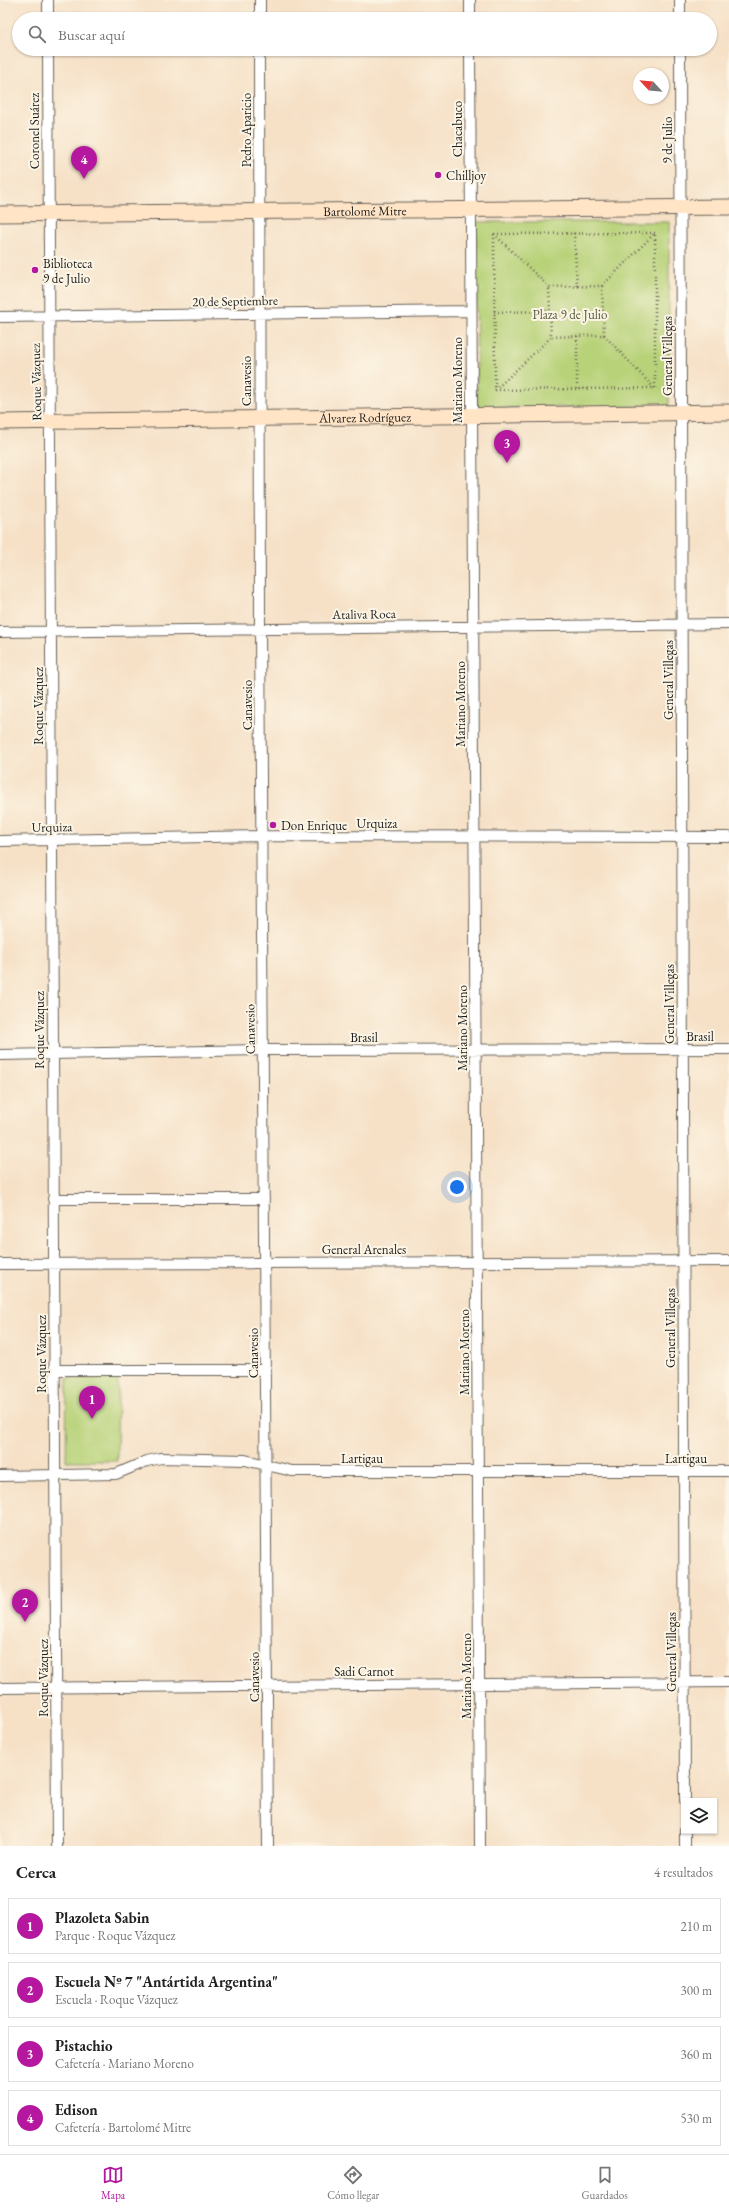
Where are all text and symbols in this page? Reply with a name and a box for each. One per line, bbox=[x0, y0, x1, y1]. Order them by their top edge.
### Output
search box bbox=[12, 12, 717, 56]
icon: search bbox=[26, 23, 48, 45]
text: Buscar aquí bbox=[58, 25, 125, 44]
north arrow bbox=[633, 68, 669, 104]
street label: Coronel Suárez bbox=[26, 93, 43, 169]
street label: Pedro Aparicio bbox=[238, 93, 255, 167]
street label: Chacabuco bbox=[449, 101, 466, 157]
street label: 9 de Julio bbox=[659, 116, 676, 164]
pin: 4 bbox=[71, 146, 97, 179]
place label: Chilljoy bbox=[446, 167, 486, 184]
marker: Chilljoy bbox=[433, 170, 443, 180]
street label: Bartolomé Mitre bbox=[323, 202, 407, 219]
place label: Biblioteca 9 de Julio bbox=[43, 255, 93, 287]
marker: Biblioteca 9 de Julio bbox=[30, 265, 40, 275]
street label: 20 de Septiembre bbox=[192, 292, 278, 310]
park label: Plaza 9 de Julio bbox=[532, 306, 608, 323]
street label: General Villegas bbox=[659, 316, 676, 396]
street label: Mariano Moreno bbox=[449, 337, 466, 423]
street label: Roque Vázquez bbox=[27, 343, 45, 421]
street label: Canavesio bbox=[238, 356, 255, 406]
street label: Álvarez Rodríguez bbox=[318, 408, 411, 426]
pin: 3 bbox=[494, 430, 520, 463]
street label: Ataliva Roca bbox=[331, 605, 397, 623]
street label: General Villegas bbox=[660, 640, 677, 720]
street label: Mariano Moreno bbox=[452, 661, 469, 747]
street label: Roque Vázquez bbox=[30, 667, 47, 745]
street label: Canavesio bbox=[239, 680, 256, 730]
street label: Urquiza bbox=[357, 815, 398, 832]
place label: Don Enrique bbox=[281, 817, 347, 834]
street label: Urquiza bbox=[31, 818, 73, 836]
marker: Don Enrique bbox=[268, 820, 278, 830]
street label: General Villegas bbox=[661, 964, 678, 1044]
street label: Mariano Moreno bbox=[454, 985, 471, 1071]
street label: Roque Vázquez bbox=[31, 991, 48, 1069]
street label: Canavesio bbox=[241, 1004, 259, 1054]
street label: Brasil bbox=[686, 1028, 714, 1045]
street label: Brasil bbox=[350, 1029, 378, 1046]
your location bbox=[447, 1177, 467, 1197]
street label: General Arenales bbox=[322, 1241, 406, 1258]
street label: General Villegas bbox=[662, 1288, 679, 1368]
street label: Mariano Moreno bbox=[456, 1309, 473, 1395]
street label: Roque Vázquez bbox=[33, 1315, 50, 1393]
street label: Canavesio bbox=[245, 1328, 262, 1378]
pin: 1 bbox=[79, 1386, 105, 1419]
street label: Lartigau bbox=[341, 1450, 383, 1467]
street label: Lartigau bbox=[665, 1450, 707, 1467]
pin: 2 bbox=[12, 1589, 38, 1622]
street label: General Villegas bbox=[663, 1612, 680, 1692]
street label: Mariano Moreno bbox=[458, 1633, 475, 1719]
street label: Roque Vázquez bbox=[35, 1639, 52, 1717]
street label: Canavesio bbox=[246, 1652, 263, 1702]
street label: Sadi Carnot bbox=[334, 1663, 394, 1680]
map controls bbox=[681, 1798, 717, 1834]
button: layers bbox=[681, 1798, 717, 1834]
text: Cerca bbox=[16, 1861, 56, 1883]
text: 4 resultados bbox=[654, 1864, 713, 1881]
text: Plazoleta Sabin bbox=[55, 1908, 150, 1927]
text: 1 bbox=[27, 1918, 33, 1935]
text: 210 m bbox=[681, 1918, 712, 1935]
text: Parque · Roque Vázquez bbox=[55, 1927, 175, 1944]
text: Escuela Nº 7 "Antártida Argentina" bbox=[55, 1972, 278, 1991]
text: 2 bbox=[27, 1982, 33, 1999]
text: 300 m bbox=[681, 1982, 712, 1999]
text: Escuela · Roque Vázquez bbox=[55, 1991, 178, 2008]
text: Pistachio bbox=[55, 2036, 113, 2055]
text: 3 bbox=[27, 2046, 33, 2063]
text: 360 m bbox=[681, 2046, 712, 2063]
text: Cafetería · Mariano Moreno bbox=[55, 2055, 194, 2072]
text: Edison bbox=[55, 2100, 98, 2119]
text: 4 bbox=[27, 2110, 33, 2127]
text: 530 m bbox=[681, 2110, 712, 2127]
text: Cafetería · Bartolomé Mitre bbox=[55, 2119, 191, 2136]
tab: Mapa bbox=[101, 2164, 125, 2202]
tab: Cómo llegar bbox=[327, 2164, 379, 2202]
tab: Guardados bbox=[581, 2164, 628, 2202]

